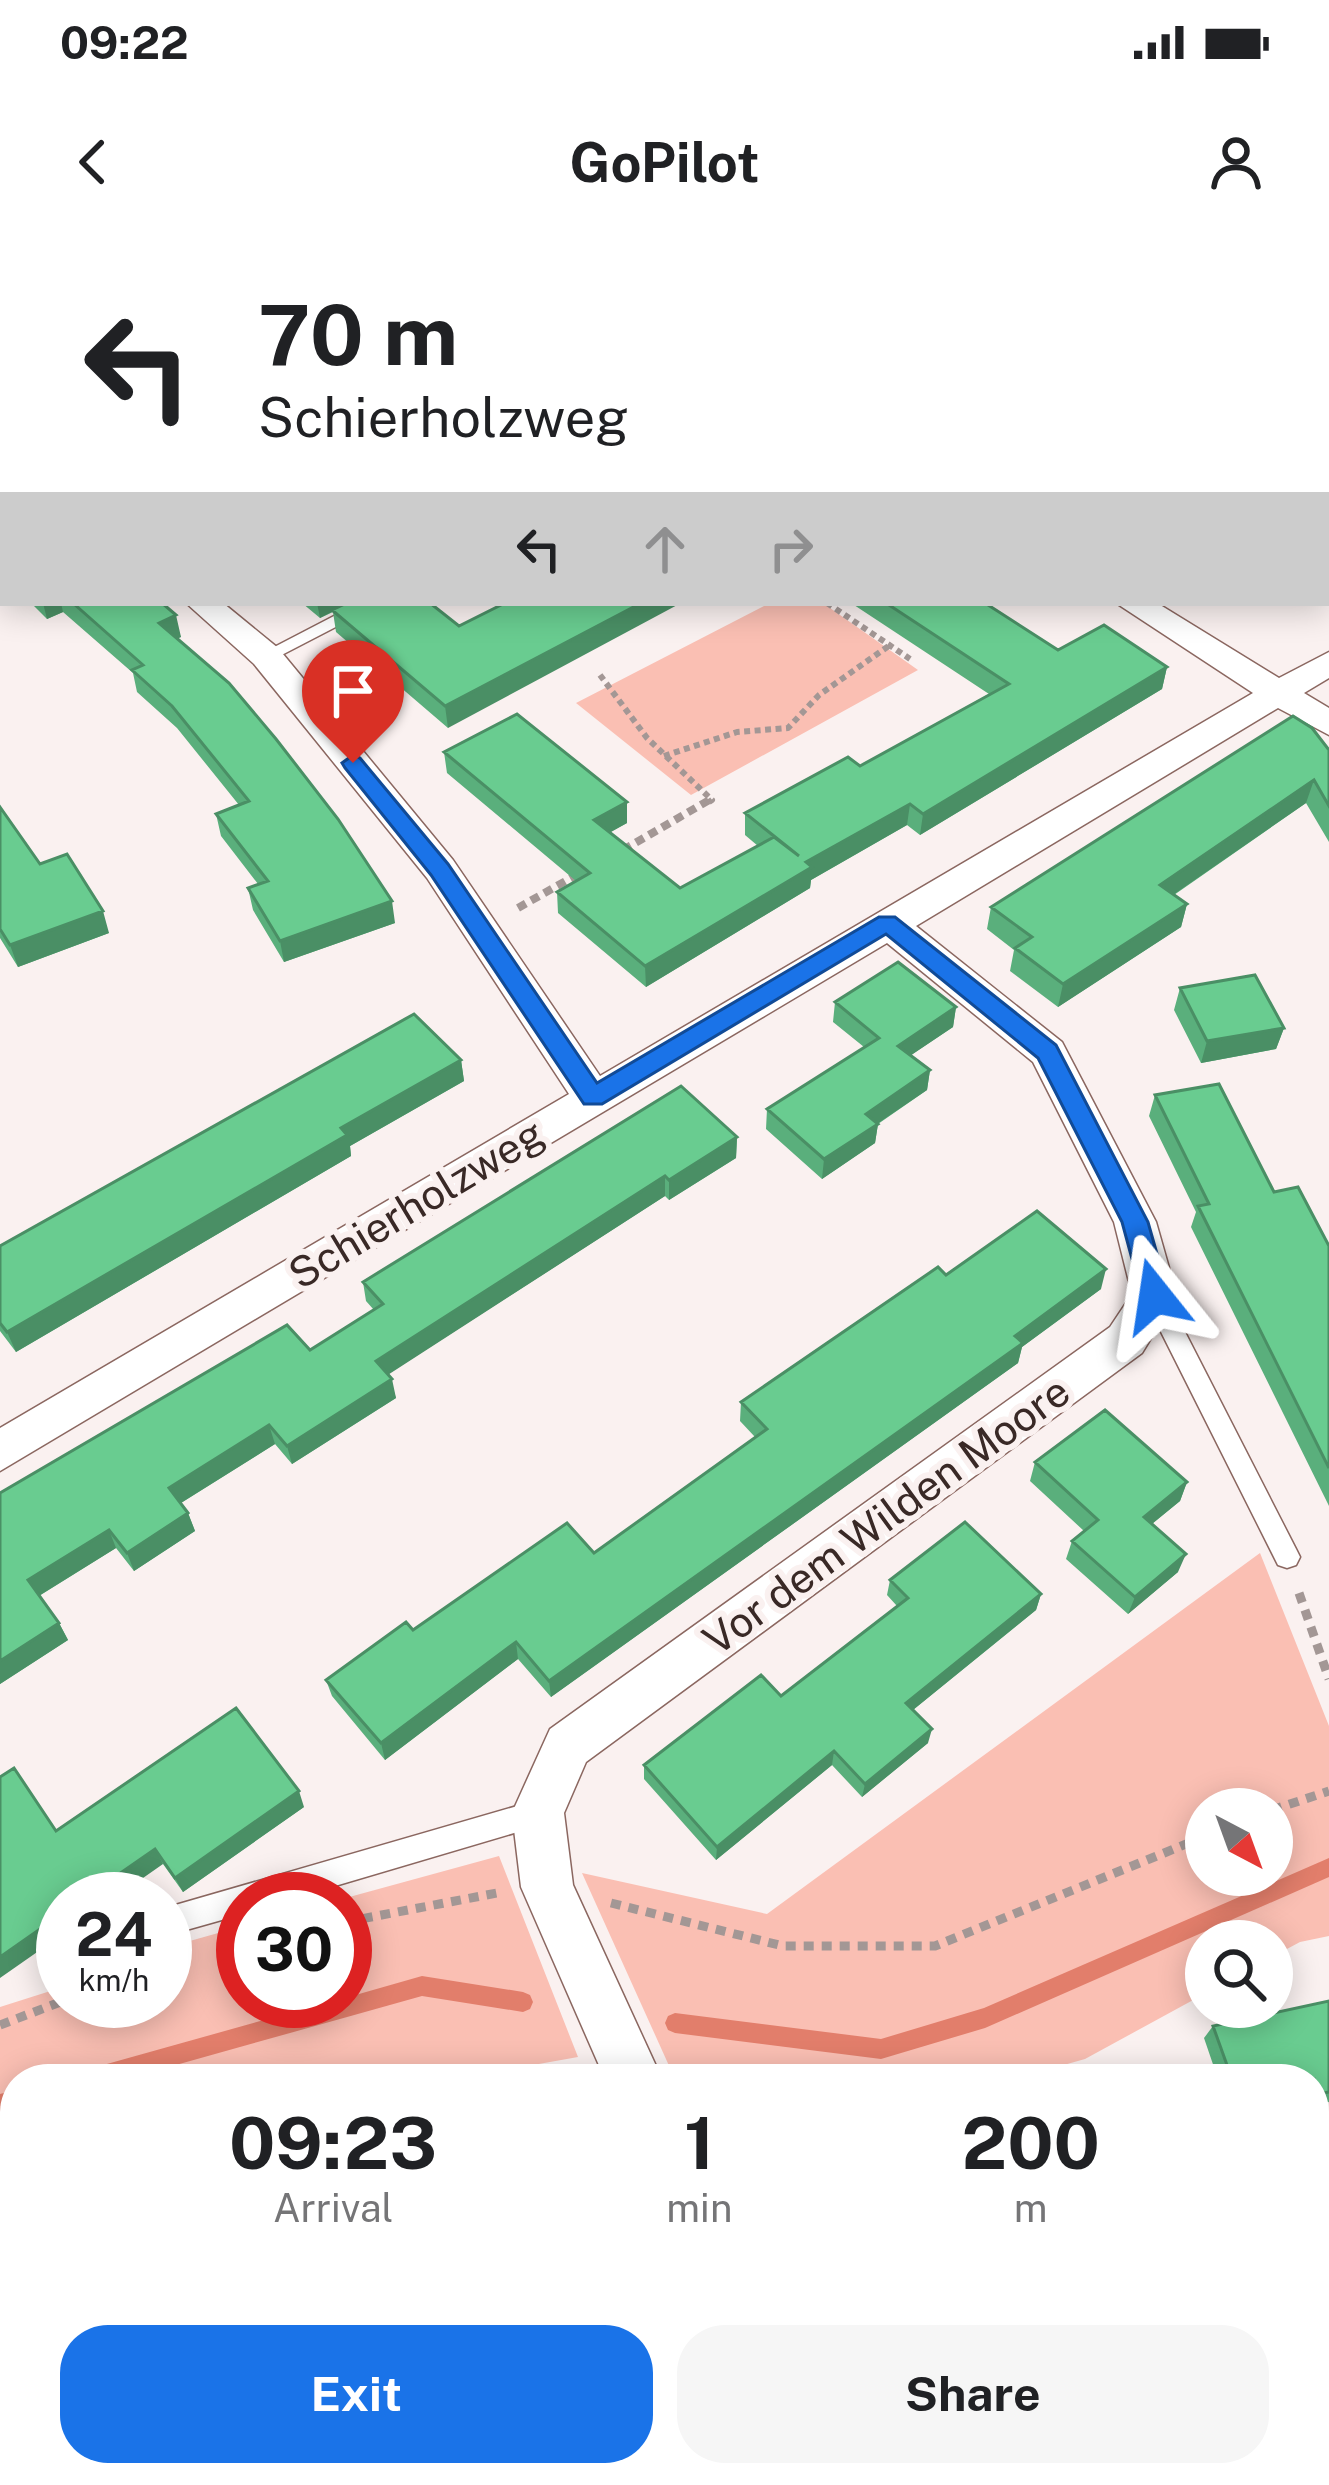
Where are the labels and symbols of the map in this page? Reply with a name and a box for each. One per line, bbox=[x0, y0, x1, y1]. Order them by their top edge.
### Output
pin bbox=[302, 640, 404, 763]
street label: Schierholzweg bbox=[280, 1108, 552, 1298]
position arrow bbox=[1092, 1233, 1218, 1359]
street label: Vor dem Wilden Moore bbox=[693, 1366, 1079, 1664]
north arrow bbox=[1185, 1788, 1293, 1896]
speed limit sign: 30 bbox=[216, 1872, 372, 2028]

